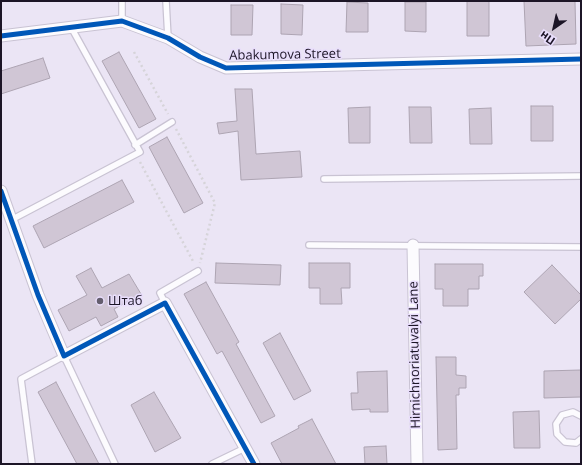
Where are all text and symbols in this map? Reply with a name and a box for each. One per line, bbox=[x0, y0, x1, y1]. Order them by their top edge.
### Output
north arrow bbox=[534, 8, 574, 48]
text: Пн bbox=[536, 28, 558, 49]
street label: Abakumova Street bbox=[229, 46, 341, 64]
street label: Hirnichnoriatuvalyi Lane bbox=[406, 281, 424, 429]
place label: Штаб bbox=[108, 293, 142, 309]
marker: Штаб bbox=[95, 296, 105, 306]

